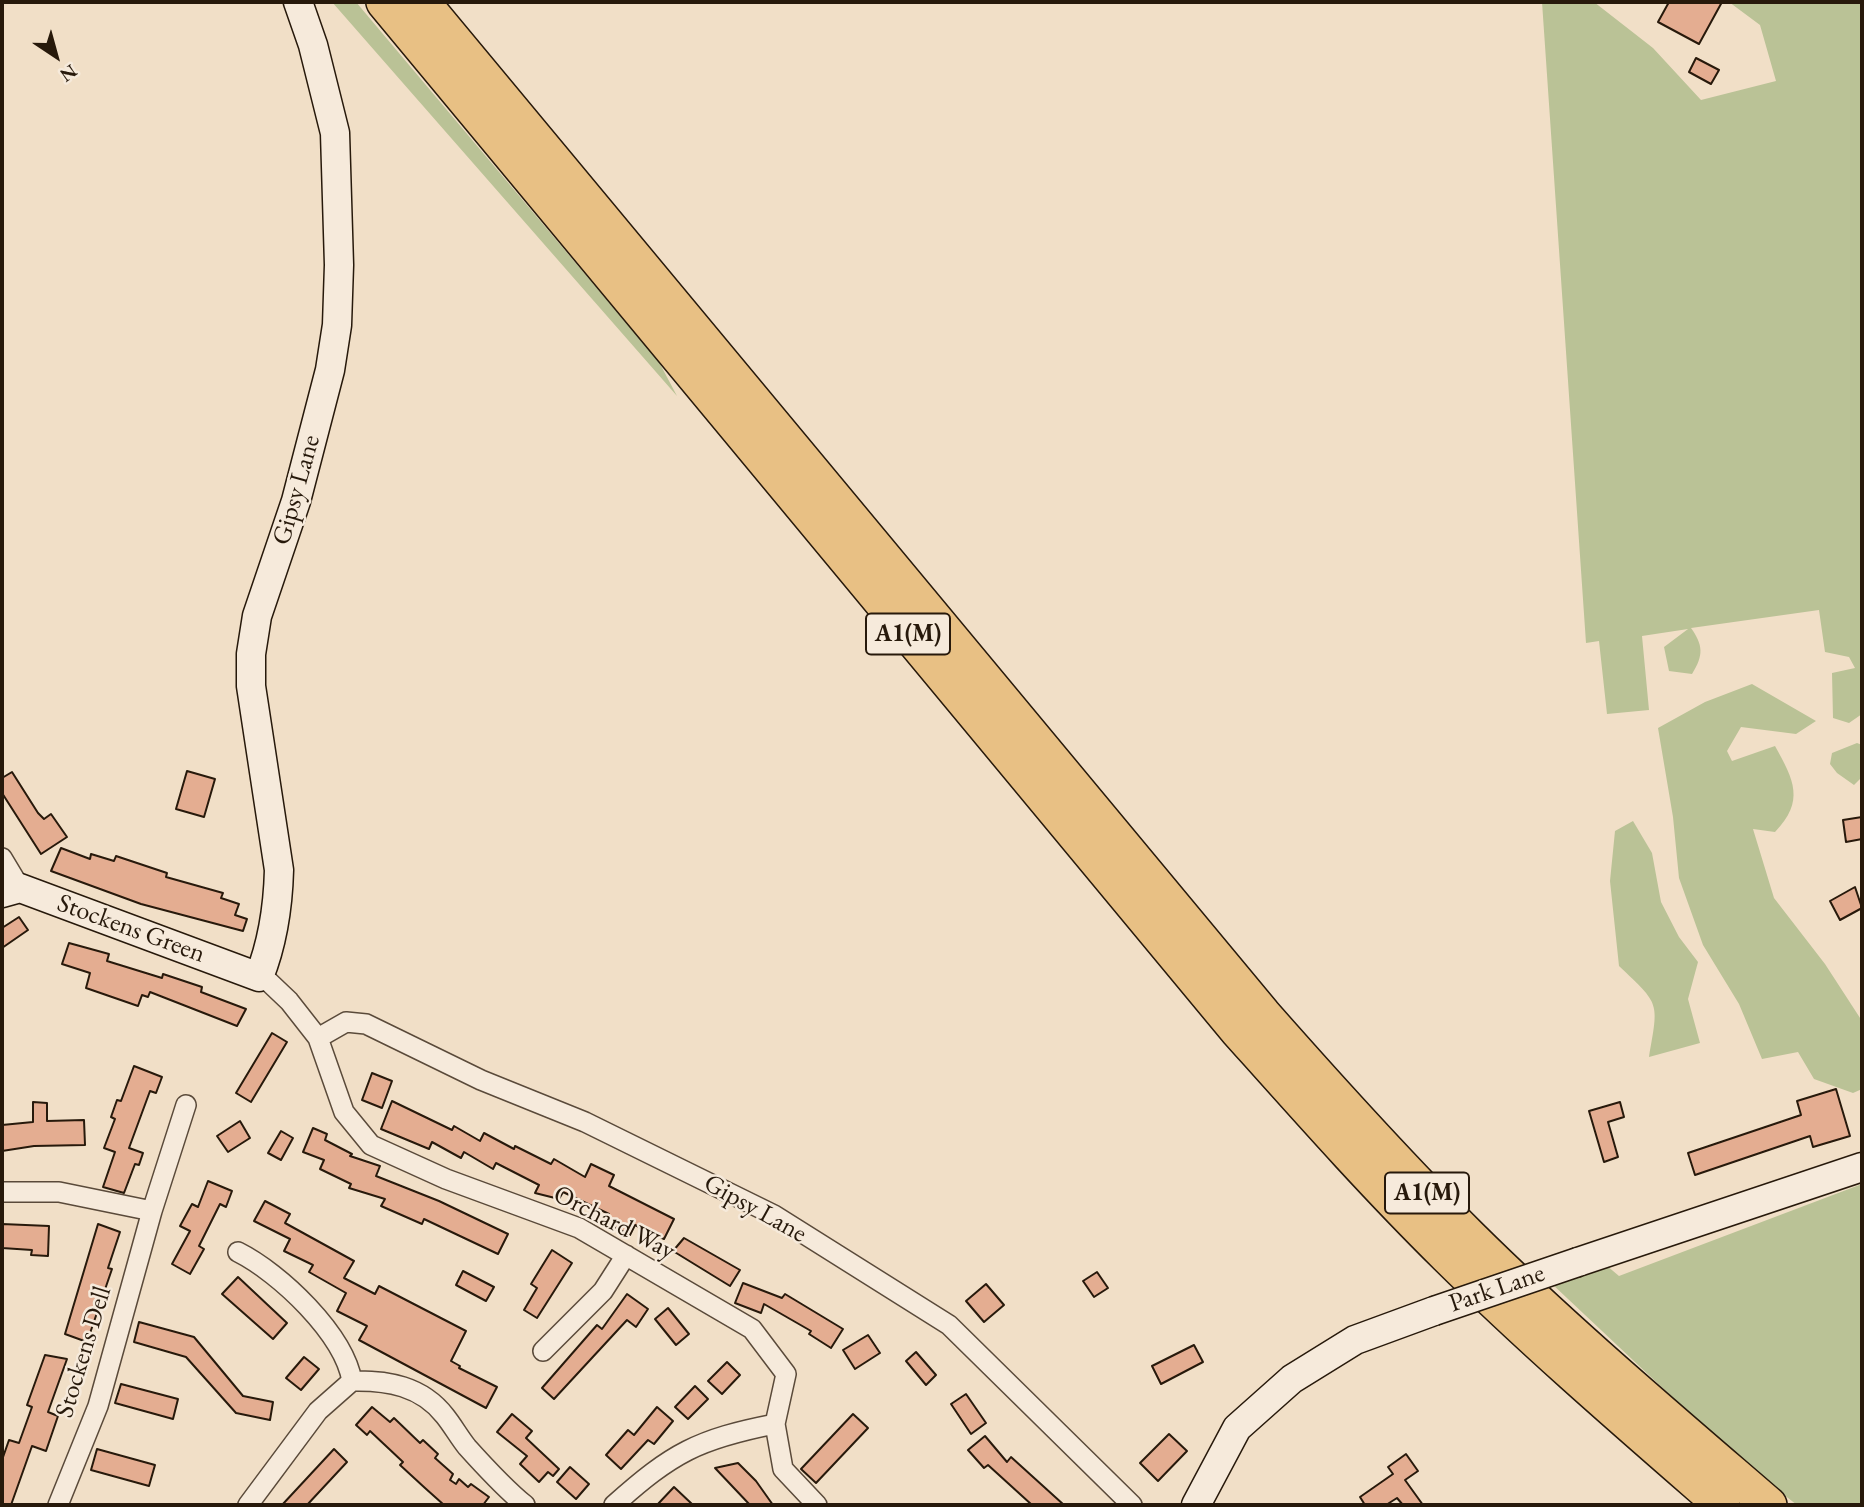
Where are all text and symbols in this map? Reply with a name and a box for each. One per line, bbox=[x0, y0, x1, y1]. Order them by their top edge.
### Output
north arrow bbox=[21, 21, 91, 91]
text: N bbox=[55, 59, 82, 88]
street label: Gipsy Lane bbox=[266, 431, 328, 549]
road number: A1(M) bbox=[866, 614, 950, 654]
street label: Stockens Green bbox=[53, 888, 209, 970]
street label: Gipsy Lane bbox=[698, 1168, 812, 1250]
road number: A1(M) bbox=[1385, 1172, 1469, 1213]
street label: Orchard Way bbox=[548, 1179, 680, 1267]
street label: Park Lane bbox=[1445, 1258, 1549, 1320]
street label: Stockens Dell bbox=[49, 1283, 119, 1421]

